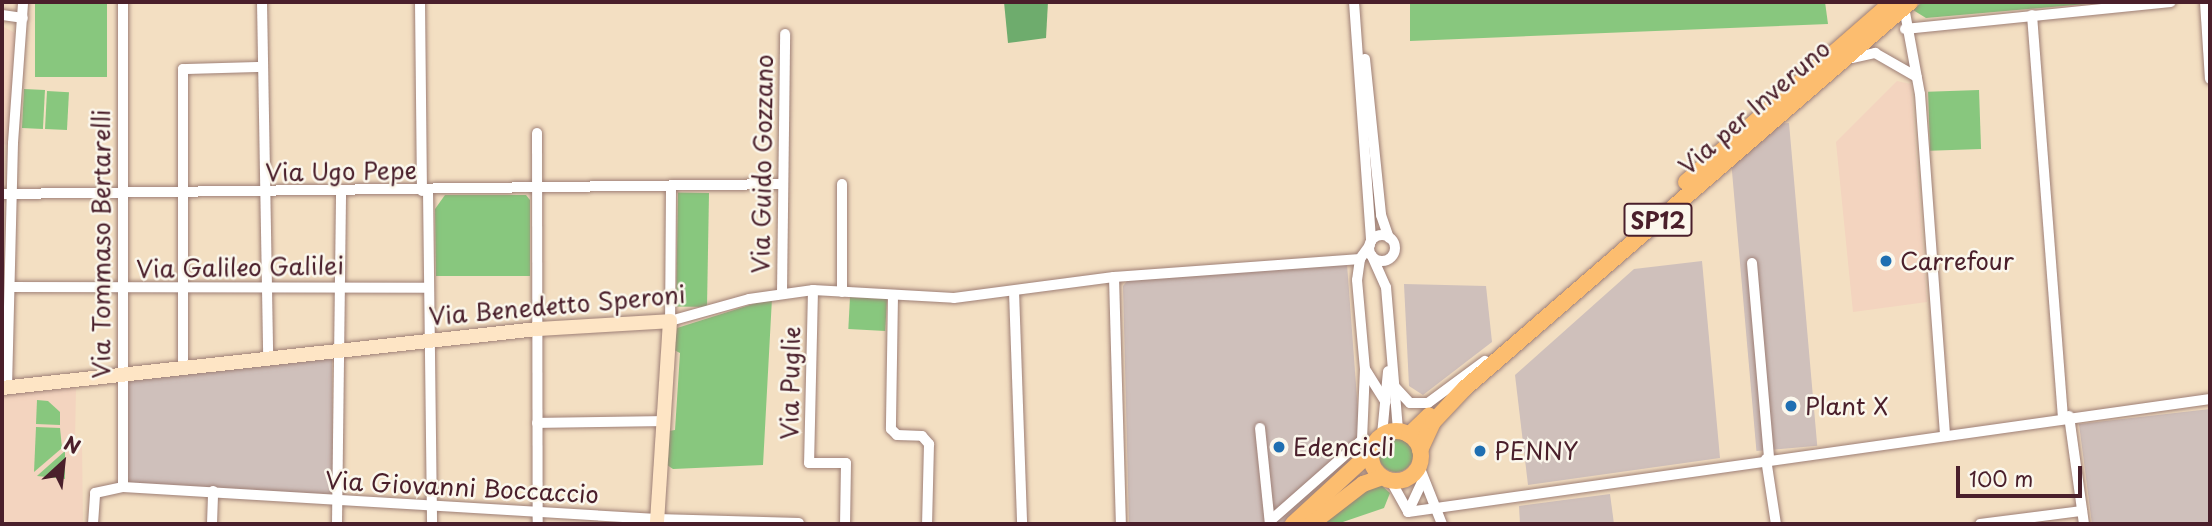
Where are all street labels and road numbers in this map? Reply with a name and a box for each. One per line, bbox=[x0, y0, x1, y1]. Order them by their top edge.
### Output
street label: Via per Inveruno bbox=[1672, 33, 1836, 181]
street label: Via Guido Gozzano bbox=[746, 54, 778, 274]
street label: Via Tommaso Bertarelli bbox=[87, 109, 115, 379]
street label: Via Ugo Pepe bbox=[264, 155, 418, 187]
road number: SP12 bbox=[1623, 200, 1693, 240]
street label: Via Galileo Galilei bbox=[136, 251, 344, 283]
street label: Via Benedetto Speroni bbox=[427, 279, 687, 331]
street label: Via Puglie bbox=[775, 326, 805, 440]
street label: Via Giovanni Boccaccio bbox=[325, 465, 599, 509]

